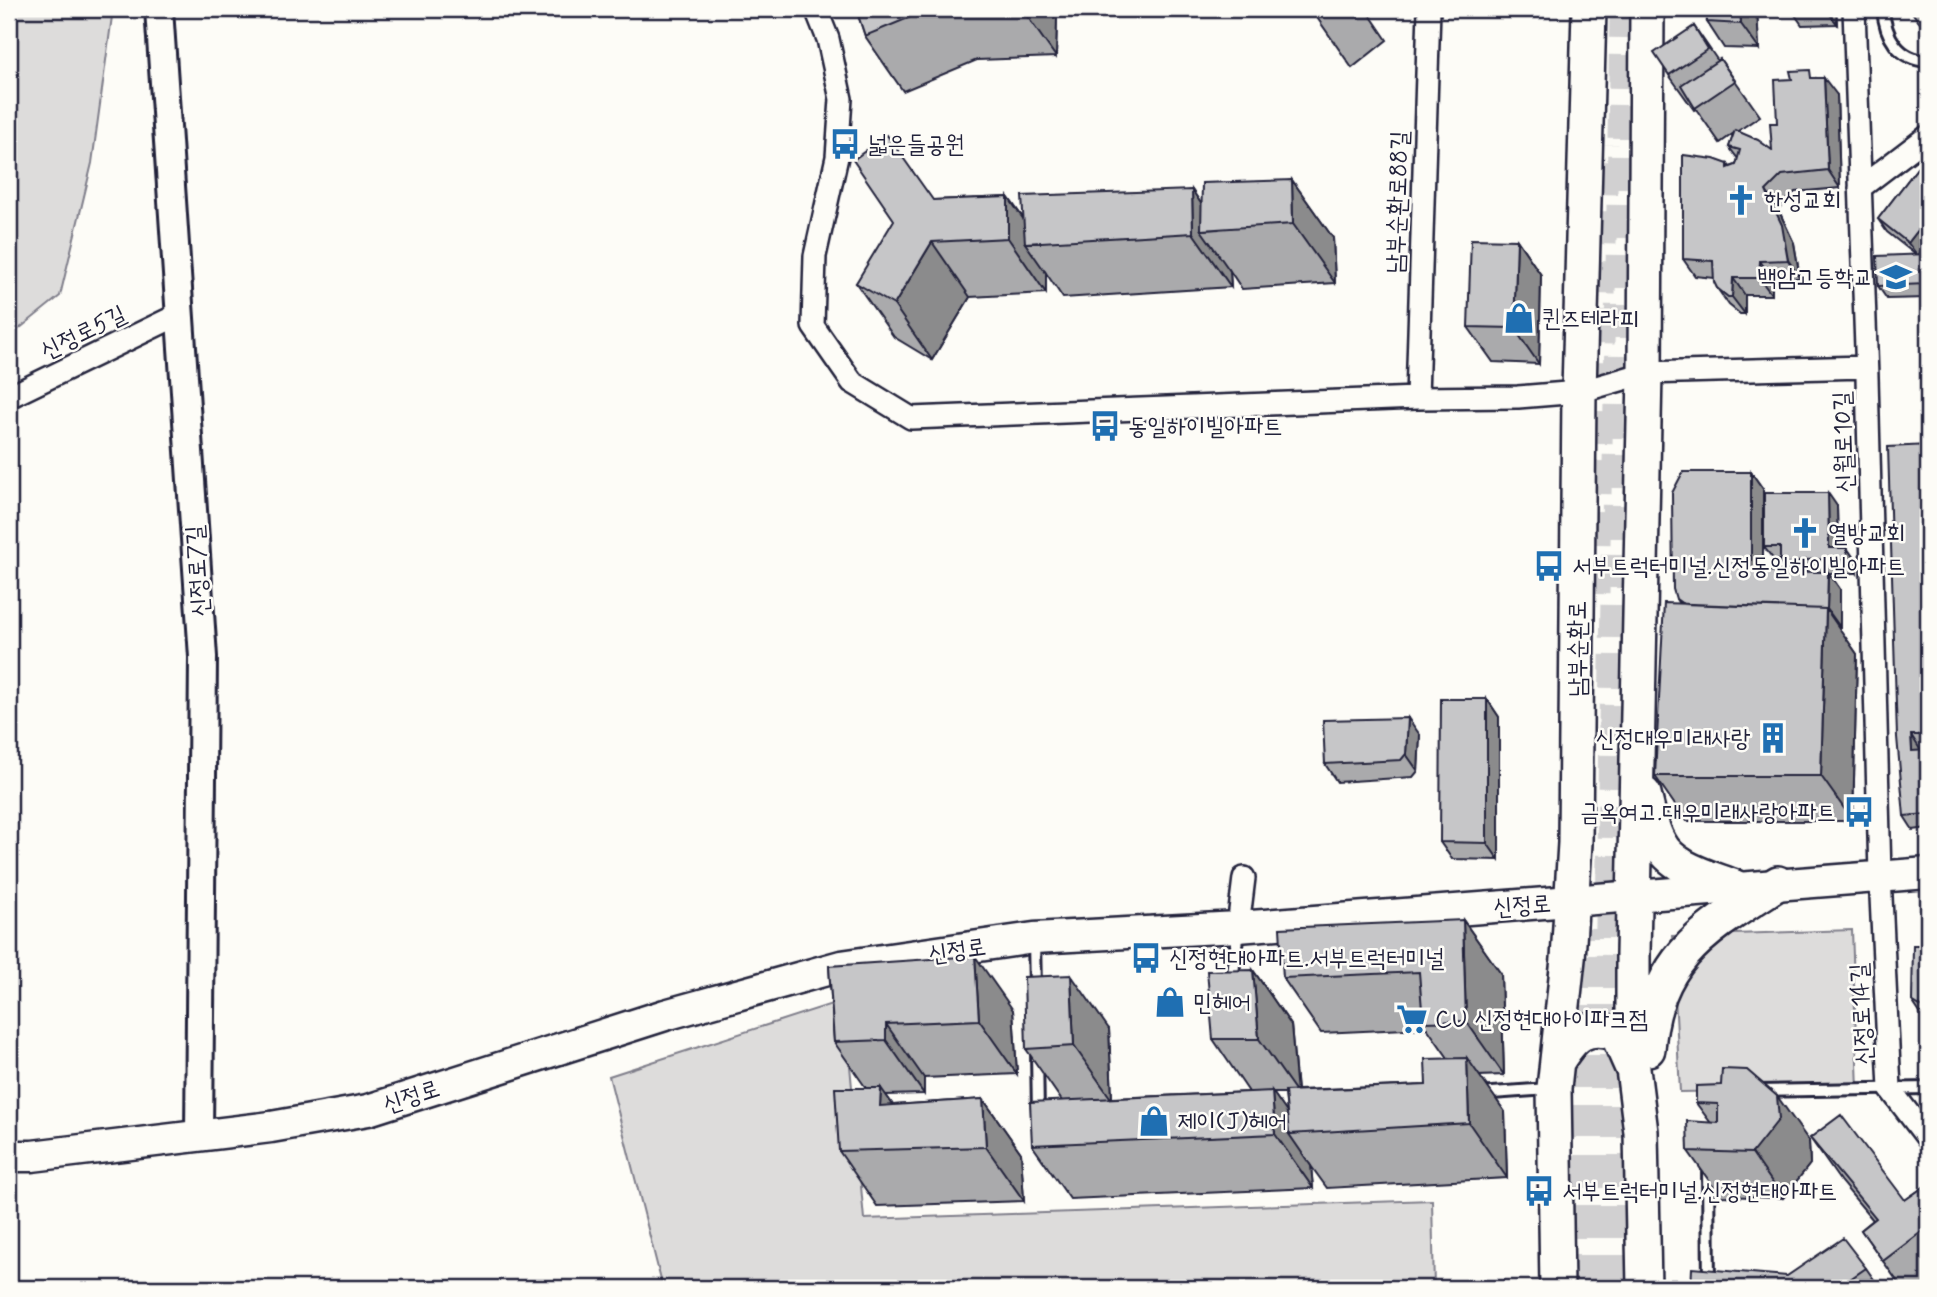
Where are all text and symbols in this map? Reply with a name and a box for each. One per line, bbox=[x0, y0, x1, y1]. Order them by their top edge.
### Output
bus stop icon: 넓은들공원 bbox=[828, 127, 862, 161]
place label: 넓은들공원 bbox=[868, 130, 965, 161]
street label: 남부순환로88길 bbox=[1381, 130, 1416, 274]
church icon: 한성교회 bbox=[1724, 183, 1758, 217]
place label: 한성교회 bbox=[1764, 186, 1841, 217]
school or university icon: 백암고등학교 bbox=[1879, 260, 1913, 294]
place label: 백암고등학교 bbox=[1757, 263, 1873, 294]
street label: 신정로5길 bbox=[36, 299, 132, 367]
shop icon: 퀸즈테라피 bbox=[1502, 301, 1536, 335]
place label: 퀸즈테라피 bbox=[1542, 304, 1639, 335]
street label: 신월로10길 bbox=[1827, 391, 1862, 493]
bus stop icon: 동일하이빌아파트 bbox=[1088, 409, 1122, 443]
place label: 동일하이빌아파트 bbox=[1128, 412, 1283, 443]
church icon: 열방교회 bbox=[1788, 516, 1822, 550]
place label: 열방교회 bbox=[1828, 519, 1905, 550]
street label: 신정로7길 bbox=[180, 524, 217, 618]
bus stop icon: 서부트럭터미널.신정동일하이빌아파트 bbox=[1532, 549, 1566, 583]
place label: 서부트럭터미널.신정동일하이빌아파트 bbox=[1572, 552, 1905, 583]
street label: 남부순환로 bbox=[1563, 601, 1594, 697]
building icon: 신정대우미래사랑 bbox=[1756, 721, 1790, 755]
place label: 신정대우미래사랑 bbox=[1596, 724, 1751, 755]
bus stop icon: 금옥여고.대우미래사랑아파트 bbox=[1842, 795, 1876, 829]
place label: 금옥여고.대우미래사랑아파트 bbox=[1580, 798, 1836, 829]
street label: 신정로 bbox=[1492, 889, 1552, 924]
street label: 신정로 bbox=[926, 932, 988, 971]
bus stop icon: 신정현대아파트.서부트럭터미널 bbox=[1129, 941, 1163, 975]
place label: 신정현대아파트.서부트럭터미널 bbox=[1169, 944, 1444, 975]
street label: 신정로14길 bbox=[1844, 962, 1881, 1066]
shop icon: 민헤어 bbox=[1153, 985, 1187, 1019]
place label: 민헤어 bbox=[1193, 988, 1251, 1019]
supermarket icon: CU 신정현대아이파크점 bbox=[1395, 1002, 1429, 1036]
place label: CU 신정현대아이파크점 bbox=[1435, 1005, 1648, 1036]
street label: 신정로 bbox=[379, 1074, 444, 1121]
shop icon: 제이(J)헤어 bbox=[1137, 1104, 1171, 1138]
place label: 제이(J)헤어 bbox=[1177, 1107, 1287, 1138]
bus stop icon: 서부트럭터미널.신정현대아파트 bbox=[1522, 1174, 1556, 1208]
place label: 서부트럭터미널.신정현대아파트 bbox=[1562, 1177, 1837, 1208]

